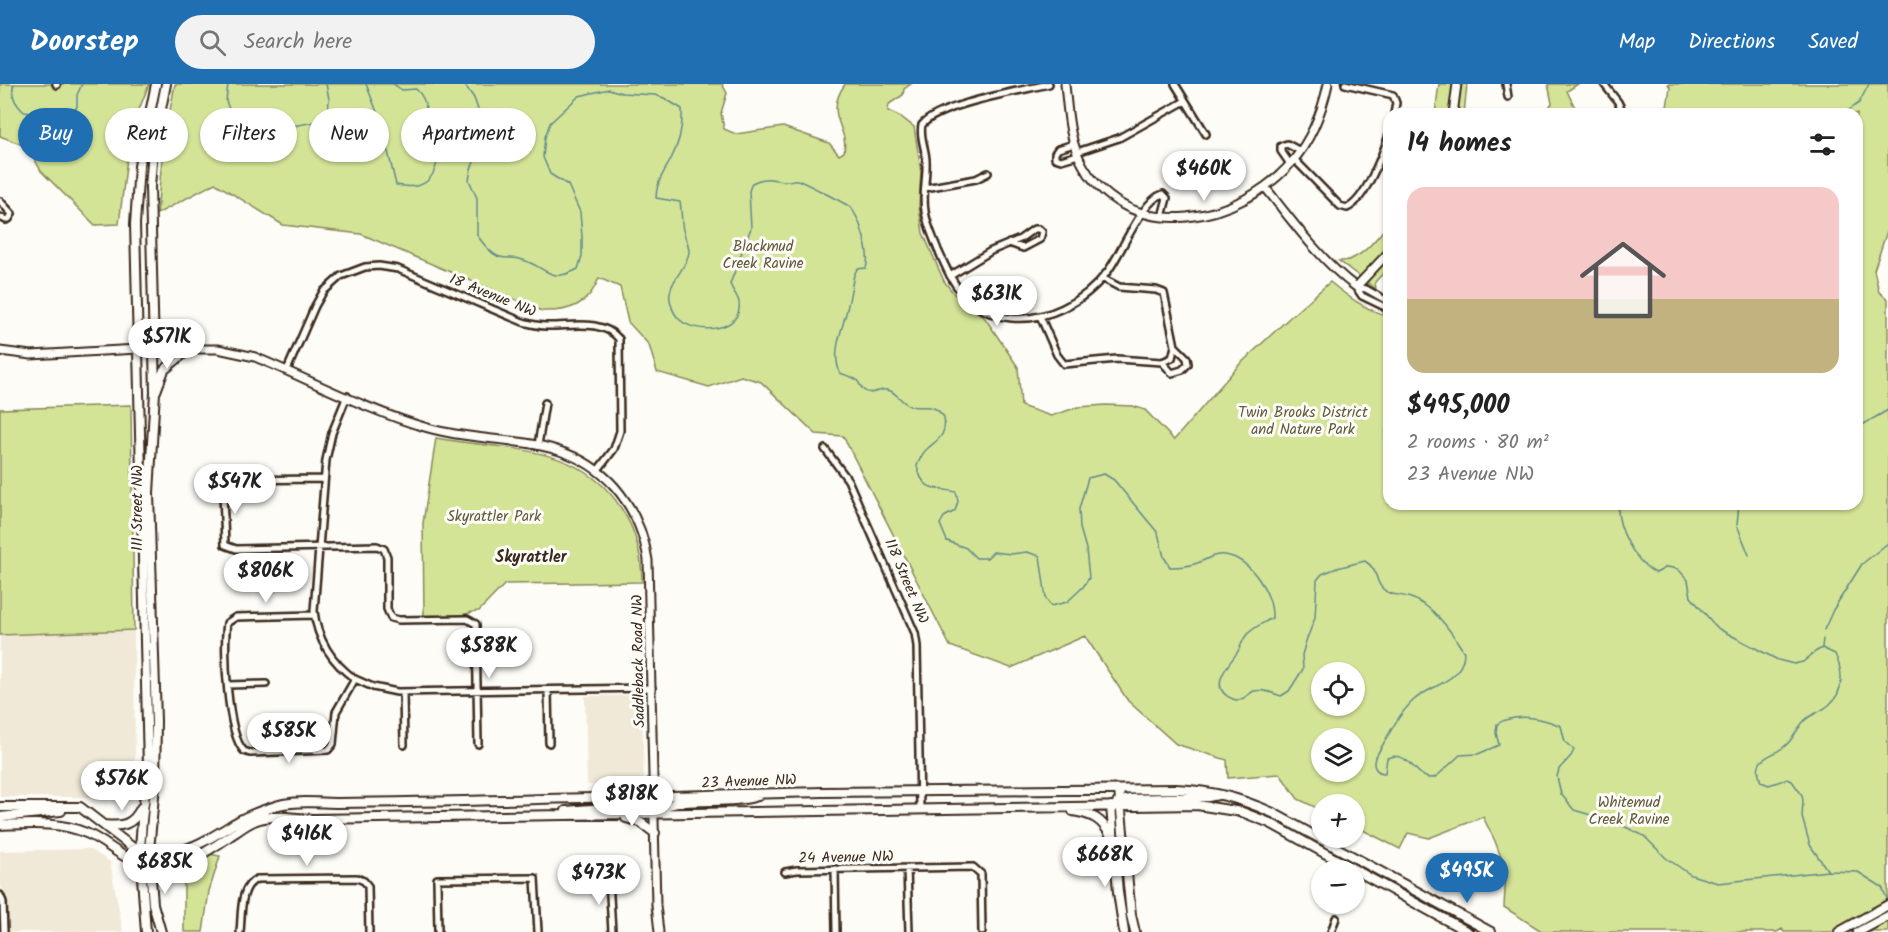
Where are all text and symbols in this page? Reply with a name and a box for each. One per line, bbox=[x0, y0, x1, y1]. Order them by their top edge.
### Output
search box bbox=[175, 15, 595, 69]
text: Doorstep bbox=[30, 20, 139, 65]
text: Search here bbox=[244, 25, 352, 60]
icon: search bbox=[196, 26, 229, 59]
text: Map bbox=[1619, 26, 1655, 59]
text: Directions bbox=[1688, 26, 1775, 59]
text: Saved bbox=[1808, 26, 1858, 59]
chip: Buy bbox=[18, 108, 93, 162]
chip: Rent bbox=[105, 108, 188, 162]
chip: Filters bbox=[200, 108, 297, 162]
chip: New bbox=[309, 108, 389, 162]
chip: Apartment bbox=[401, 108, 536, 162]
text: 14 homes bbox=[1407, 123, 1512, 165]
icon: filters bbox=[1806, 128, 1839, 161]
pin: $460K bbox=[1162, 151, 1246, 202]
text: $460K bbox=[1176, 154, 1232, 186]
icon: home bbox=[1569, 226, 1677, 334]
park label: Blackmud Creek Ravine bbox=[723, 235, 804, 276]
street label: 18 Avenue NW bbox=[446, 268, 540, 324]
pin: $631K bbox=[955, 276, 1039, 327]
text: $631K bbox=[971, 279, 1023, 311]
pin: $571K bbox=[125, 319, 209, 370]
text: $571K bbox=[142, 322, 192, 354]
text: $495,000 bbox=[1407, 385, 1510, 427]
park label: Twin Brooks District and Nature Park bbox=[1238, 401, 1368, 442]
text: 2 rooms · 80 m² bbox=[1407, 427, 1549, 459]
text: 23 Avenue NW bbox=[1407, 459, 1534, 491]
pin: $547K bbox=[193, 464, 277, 515]
street label: 111 Street NW bbox=[126, 465, 150, 551]
text: $547K bbox=[208, 467, 262, 499]
park label: Skyrattler Park bbox=[447, 505, 542, 529]
street label: 118 Street NW bbox=[877, 535, 935, 628]
district label: Skyrattler bbox=[495, 545, 568, 570]
pin: $806K bbox=[224, 553, 308, 604]
text: $806K bbox=[238, 556, 294, 588]
street label: Saddleback Road NW bbox=[626, 594, 652, 728]
pin: $588K bbox=[447, 628, 531, 679]
text: $588K bbox=[460, 631, 518, 663]
map controls bbox=[1311, 662, 1365, 914]
button: locate bbox=[1311, 662, 1365, 716]
pin: $585K bbox=[247, 713, 331, 764]
text: $585K bbox=[261, 716, 317, 748]
button: layers bbox=[1311, 728, 1365, 782]
pin: $576K bbox=[80, 761, 164, 812]
text: $576K bbox=[95, 764, 149, 796]
street label: 23 Avenue NW bbox=[701, 768, 797, 796]
pin: $818K bbox=[590, 776, 674, 827]
text: $818K bbox=[605, 779, 659, 811]
park label: Whitemud Creek Ravine bbox=[1589, 791, 1670, 832]
button: + bbox=[1311, 794, 1365, 848]
pin: $416K bbox=[265, 816, 349, 867]
text: $416K bbox=[281, 819, 333, 851]
pin: $668K bbox=[1063, 837, 1147, 888]
text: $668K bbox=[1076, 840, 1134, 872]
pin: $685K bbox=[123, 844, 207, 895]
street label: 24 Avenue NW bbox=[798, 845, 894, 871]
text: $685K bbox=[137, 847, 193, 879]
pin: $495K bbox=[1425, 853, 1509, 904]
pin: $473K bbox=[557, 855, 641, 906]
text: $495K bbox=[1439, 856, 1495, 888]
text: $473K bbox=[571, 858, 627, 890]
button: − bbox=[1311, 860, 1365, 914]

